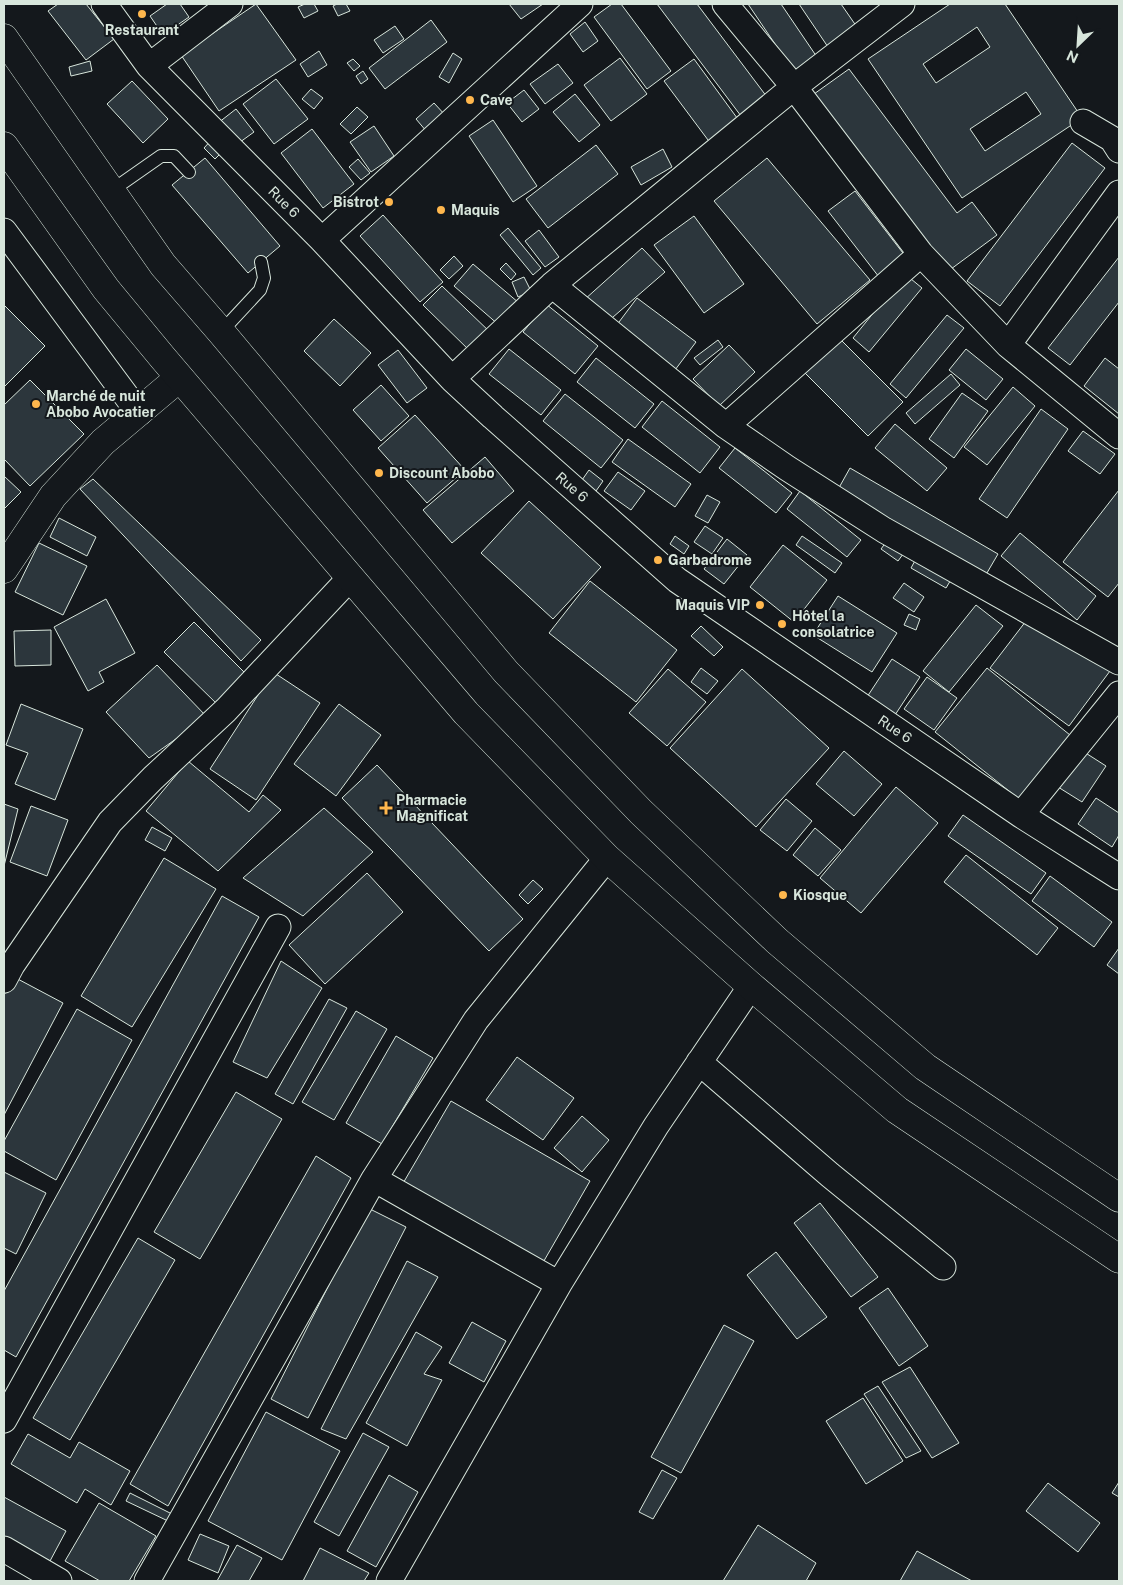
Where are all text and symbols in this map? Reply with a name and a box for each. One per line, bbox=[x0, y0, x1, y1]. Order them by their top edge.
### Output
marker: Restaurant bbox=[136, 8, 148, 20]
north arrow bbox=[1053, 20, 1103, 70]
place label: Restaurant bbox=[105, 22, 179, 38]
text: N bbox=[1064, 47, 1081, 66]
place label: Cave bbox=[480, 92, 513, 108]
marker: Cave bbox=[464, 94, 476, 106]
street label: Rue 6 bbox=[265, 183, 303, 221]
place label: Bistrot bbox=[333, 194, 379, 210]
marker: Bistrot bbox=[383, 196, 395, 208]
place label: Maquis bbox=[451, 202, 500, 218]
marker: Maquis bbox=[435, 204, 447, 216]
place label: Marché de nuit Abobo Avocatier bbox=[46, 388, 156, 420]
marker: Marché de nuit Abobo Avocatier bbox=[30, 398, 42, 410]
place label: Discount Abobo bbox=[389, 465, 495, 481]
marker: Discount Abobo bbox=[373, 467, 385, 479]
street label: Rue 6 bbox=[553, 469, 592, 506]
place label: Garbadrome bbox=[668, 552, 752, 568]
marker: Garbadrome bbox=[652, 554, 664, 566]
place label: Maquis VIP bbox=[675, 597, 750, 613]
marker: Maquis VIP bbox=[754, 599, 766, 611]
place label: Hôtel la consolatrice bbox=[792, 608, 875, 640]
marker: Hôtel la consolatrice bbox=[776, 618, 788, 630]
street label: Rue 6 bbox=[875, 712, 915, 746]
place label: Pharmacie Magnificat bbox=[396, 792, 468, 824]
marker: Pharmacie Magnificat bbox=[380, 802, 392, 814]
place label: Kiosque bbox=[793, 887, 847, 903]
marker: Kiosque bbox=[777, 889, 789, 901]

